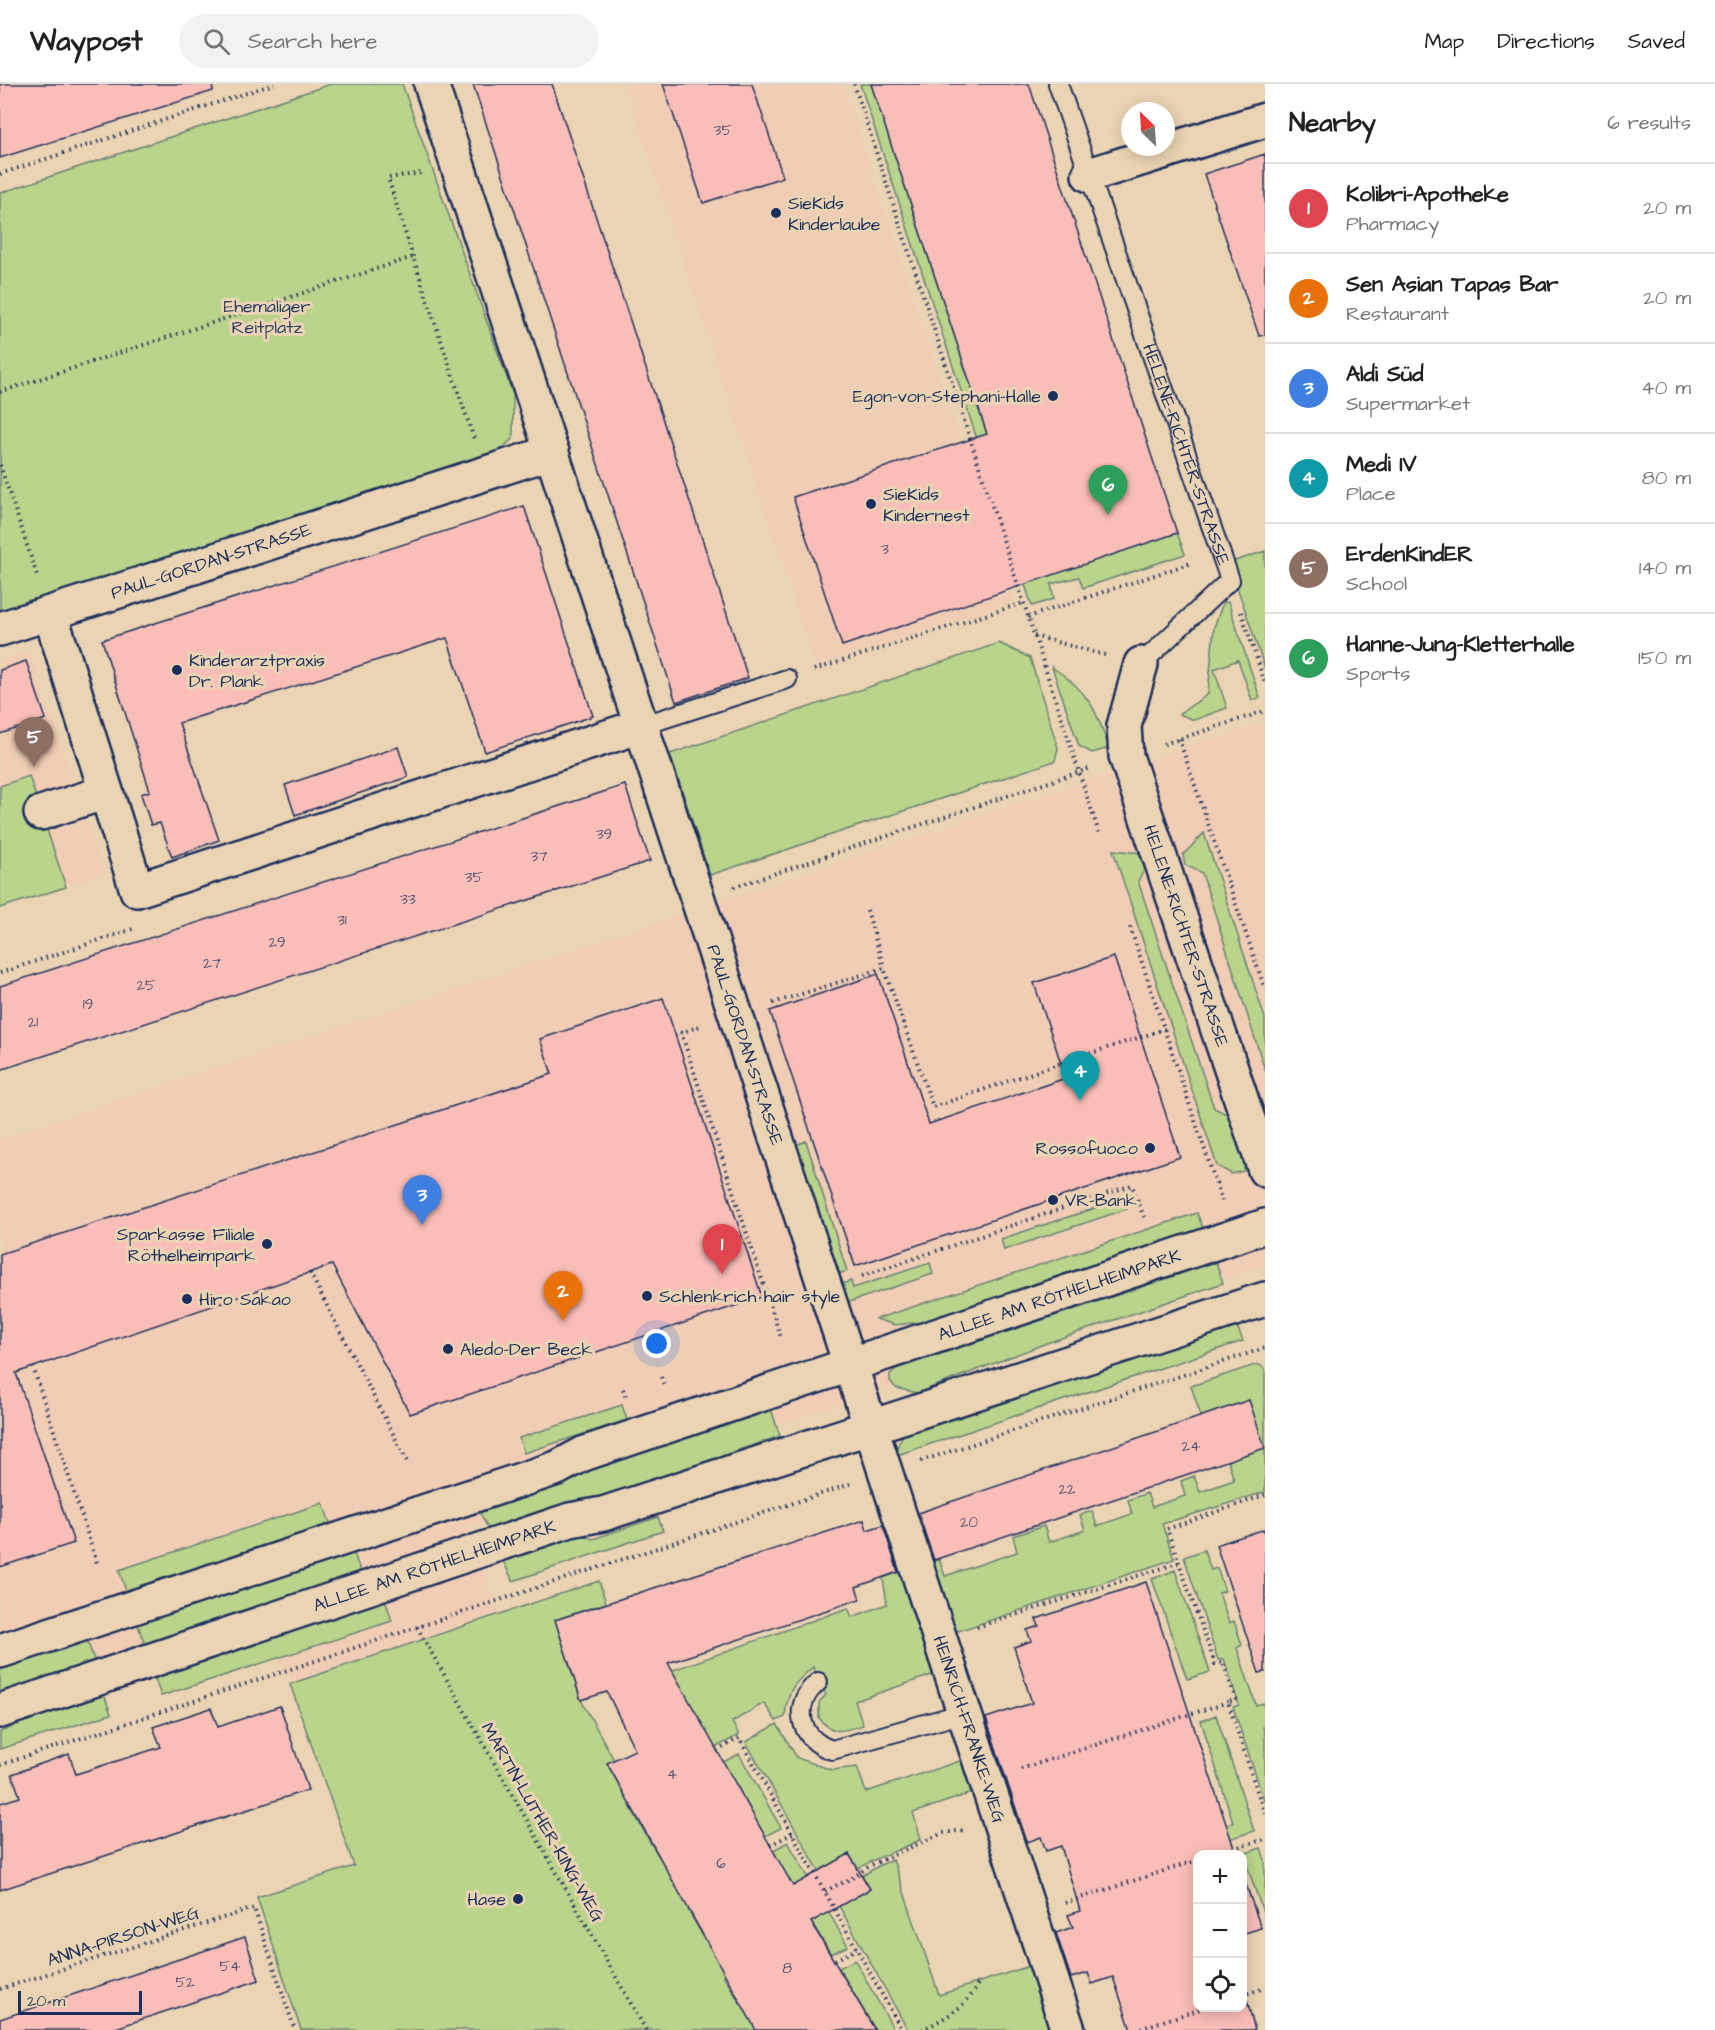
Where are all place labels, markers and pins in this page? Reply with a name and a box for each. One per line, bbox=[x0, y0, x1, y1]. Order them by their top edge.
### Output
place label: SieKids Kinderlaube bbox=[788, 191, 881, 237]
marker: SieKids Kinderlaube bbox=[769, 206, 783, 220]
place label: Egon-von-Stephani-Halle bbox=[853, 384, 1041, 410]
marker: Egon-von-Stephani-Halle bbox=[1046, 389, 1060, 403]
pin: 6 bbox=[1088, 466, 1128, 515]
place label: SieKids Kindernest bbox=[883, 482, 970, 528]
marker: SieKids Kindernest bbox=[864, 497, 878, 511]
place label: Kinderarztpraxis Dr. Plank bbox=[189, 648, 325, 694]
marker: Kinderarztpraxis Dr. Plank bbox=[170, 663, 184, 677]
pin: 5 bbox=[15, 718, 54, 767]
pin: 4 bbox=[1060, 1052, 1100, 1101]
place label: Rossofuoco bbox=[1035, 1136, 1138, 1161]
marker: Rossofuoco bbox=[1143, 1141, 1157, 1155]
pin: 3 bbox=[402, 1176, 442, 1225]
place label: VR-Bank bbox=[1065, 1188, 1137, 1213]
marker: VR-Bank bbox=[1046, 1193, 1060, 1207]
place label: Sparkasse Filiale Röthelheimpark bbox=[117, 1222, 255, 1268]
pin: 1 bbox=[702, 1224, 742, 1274]
marker: Sparkasse Filiale Röthelheimpark bbox=[260, 1237, 274, 1251]
pin: 2 bbox=[544, 1272, 582, 1321]
place label: Schlenkrich hair style bbox=[659, 1284, 841, 1310]
place label: Hiro Sakao bbox=[199, 1287, 291, 1312]
marker: Schlenkrich hair style bbox=[640, 1289, 654, 1303]
marker: Hiro Sakao bbox=[180, 1292, 194, 1306]
place label: Aledo-Der Beck bbox=[460, 1337, 593, 1362]
marker: Aledo-Der Beck bbox=[441, 1342, 455, 1356]
place label: Hase bbox=[467, 1887, 506, 1912]
marker: Hase bbox=[511, 1892, 525, 1906]

